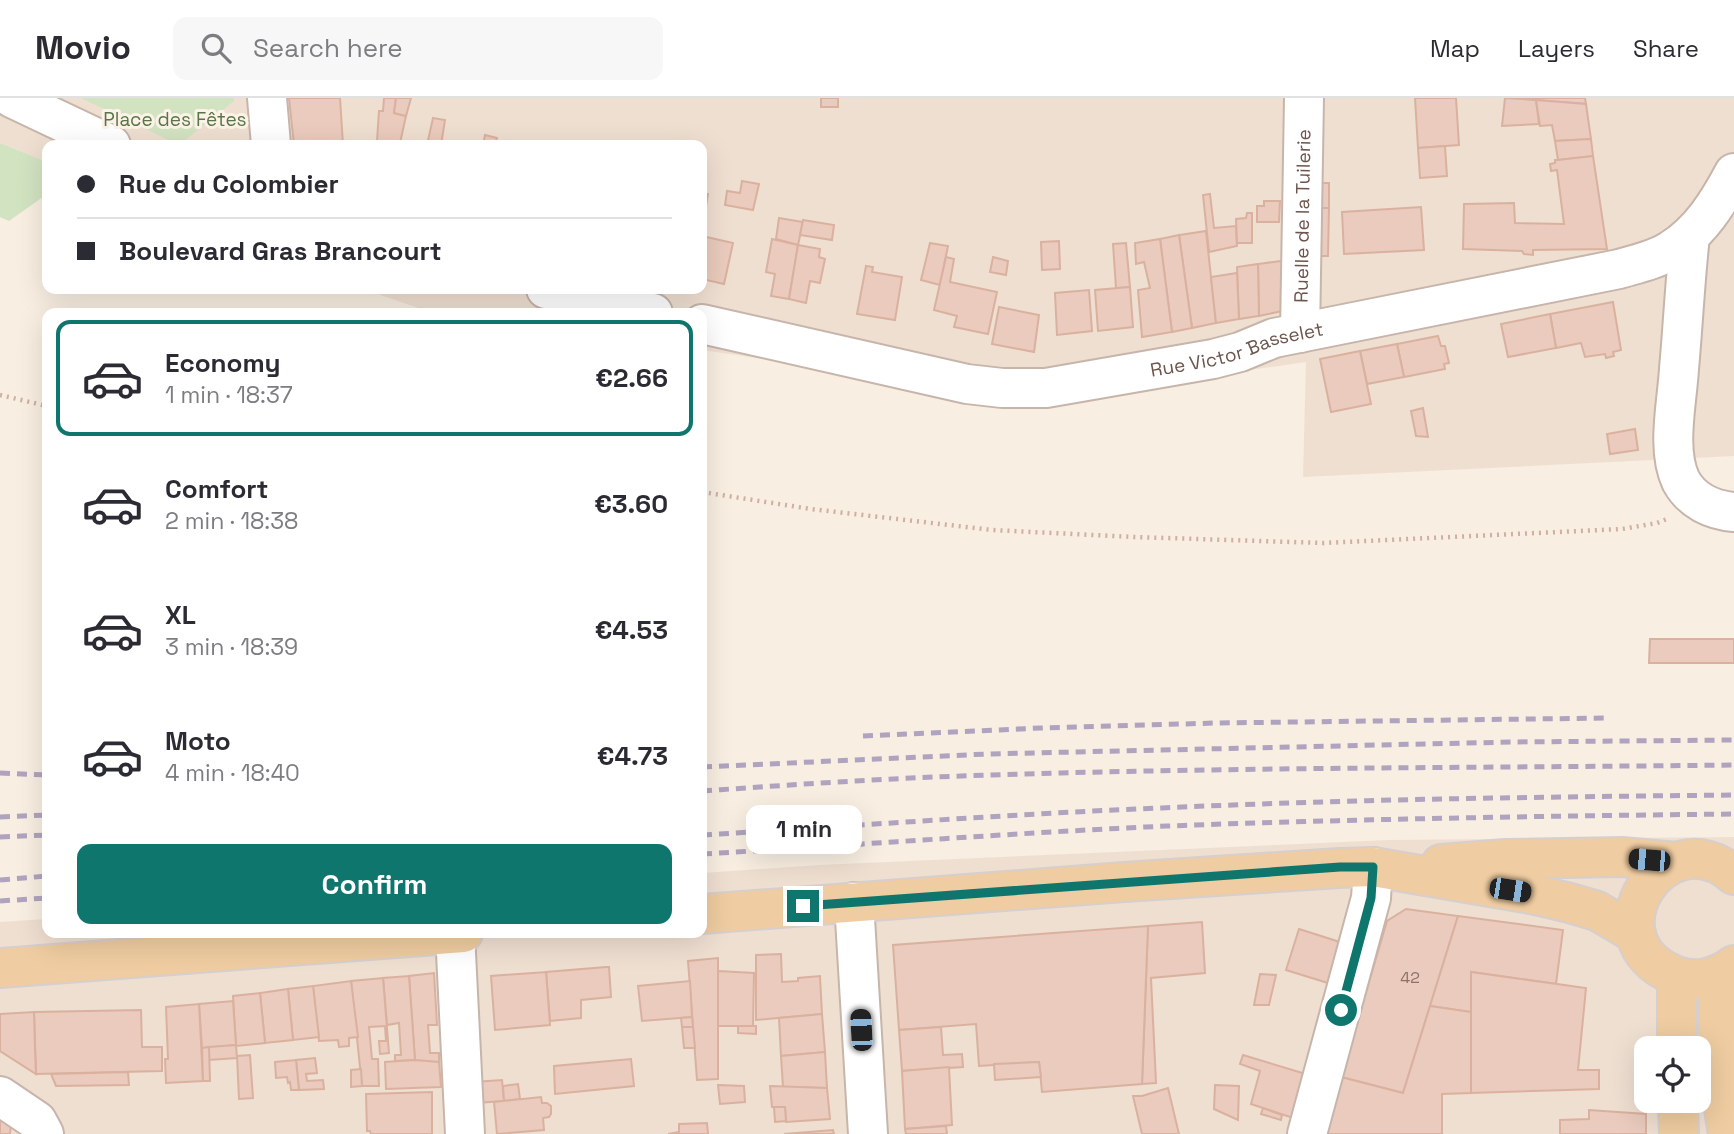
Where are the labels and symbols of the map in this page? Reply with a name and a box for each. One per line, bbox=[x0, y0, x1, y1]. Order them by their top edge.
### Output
park label: Place des Fêtes bbox=[103, 107, 247, 132]
street label: Ruelle de la Tuilerie bbox=[1289, 129, 1316, 303]
street label: Rue Victor Basselet bbox=[1148, 316, 1326, 383]
callout: 1 min bbox=[745, 804, 861, 854]
car bbox=[1628, 848, 1671, 872]
car bbox=[1488, 876, 1533, 904]
route end bbox=[787, 890, 819, 922]
house number: 42 bbox=[1400, 967, 1420, 988]
route start bbox=[1325, 994, 1357, 1026]
car bbox=[850, 1008, 873, 1052]

